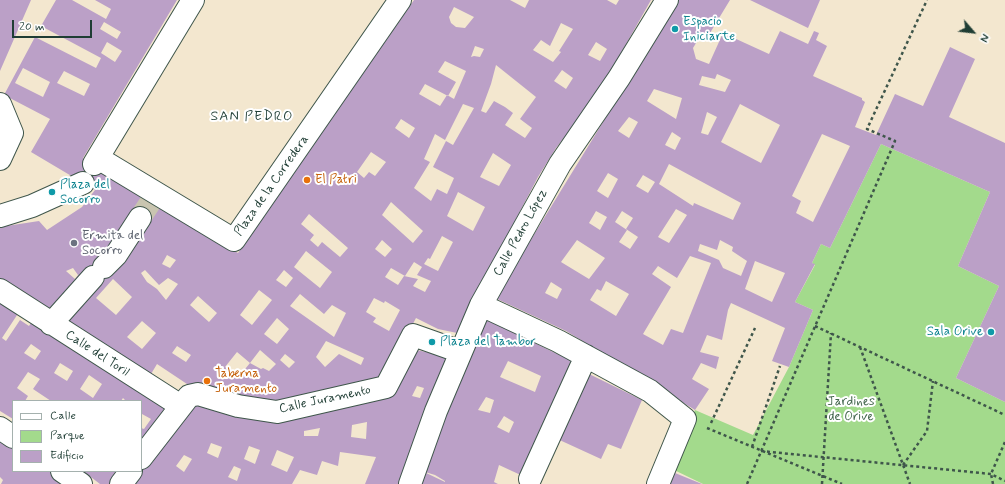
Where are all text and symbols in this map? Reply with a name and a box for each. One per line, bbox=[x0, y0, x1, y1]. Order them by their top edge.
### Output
scale bar bbox=[14, 12, 94, 38]
north arrow bbox=[953, 12, 993, 52]
place label: Espacio Iniciarte bbox=[683, 14, 735, 45]
text: 20 m bbox=[19, 19, 45, 35]
marker: Espacio Iniciarte bbox=[670, 24, 680, 34]
text: N bbox=[976, 31, 991, 44]
district label: SAN PEDRO bbox=[210, 109, 294, 125]
street label: Plaza de la Corredera bbox=[231, 133, 313, 239]
place label: El Patri bbox=[315, 172, 357, 188]
marker: El Patri bbox=[302, 175, 312, 185]
place label: Plaza del Socorro bbox=[60, 177, 110, 208]
marker: Plaza del Socorro bbox=[47, 187, 57, 197]
street label: Calle Pedro López bbox=[491, 187, 551, 279]
place label: Ermita del Socorro bbox=[82, 228, 143, 259]
marker: Ermita del Socorro bbox=[69, 238, 79, 248]
place label: Sala Orive bbox=[927, 324, 983, 340]
street label: Calle del Toril bbox=[62, 327, 132, 381]
marker: Sala Orive bbox=[986, 327, 996, 337]
place label: Plaza del Tambor bbox=[440, 334, 536, 350]
marker: Plaza del Tambor bbox=[427, 337, 437, 347]
place label: Taberna Juramento bbox=[215, 366, 277, 397]
marker: Taberna Juramento bbox=[202, 376, 212, 386]
street label: Calle Juramento bbox=[278, 383, 372, 417]
park label: Jardines de Orive bbox=[827, 394, 875, 425]
legend bbox=[12, 400, 142, 472]
text: Calle bbox=[50, 408, 76, 424]
text: Parque bbox=[50, 428, 85, 444]
text: Edificio bbox=[50, 448, 84, 464]

